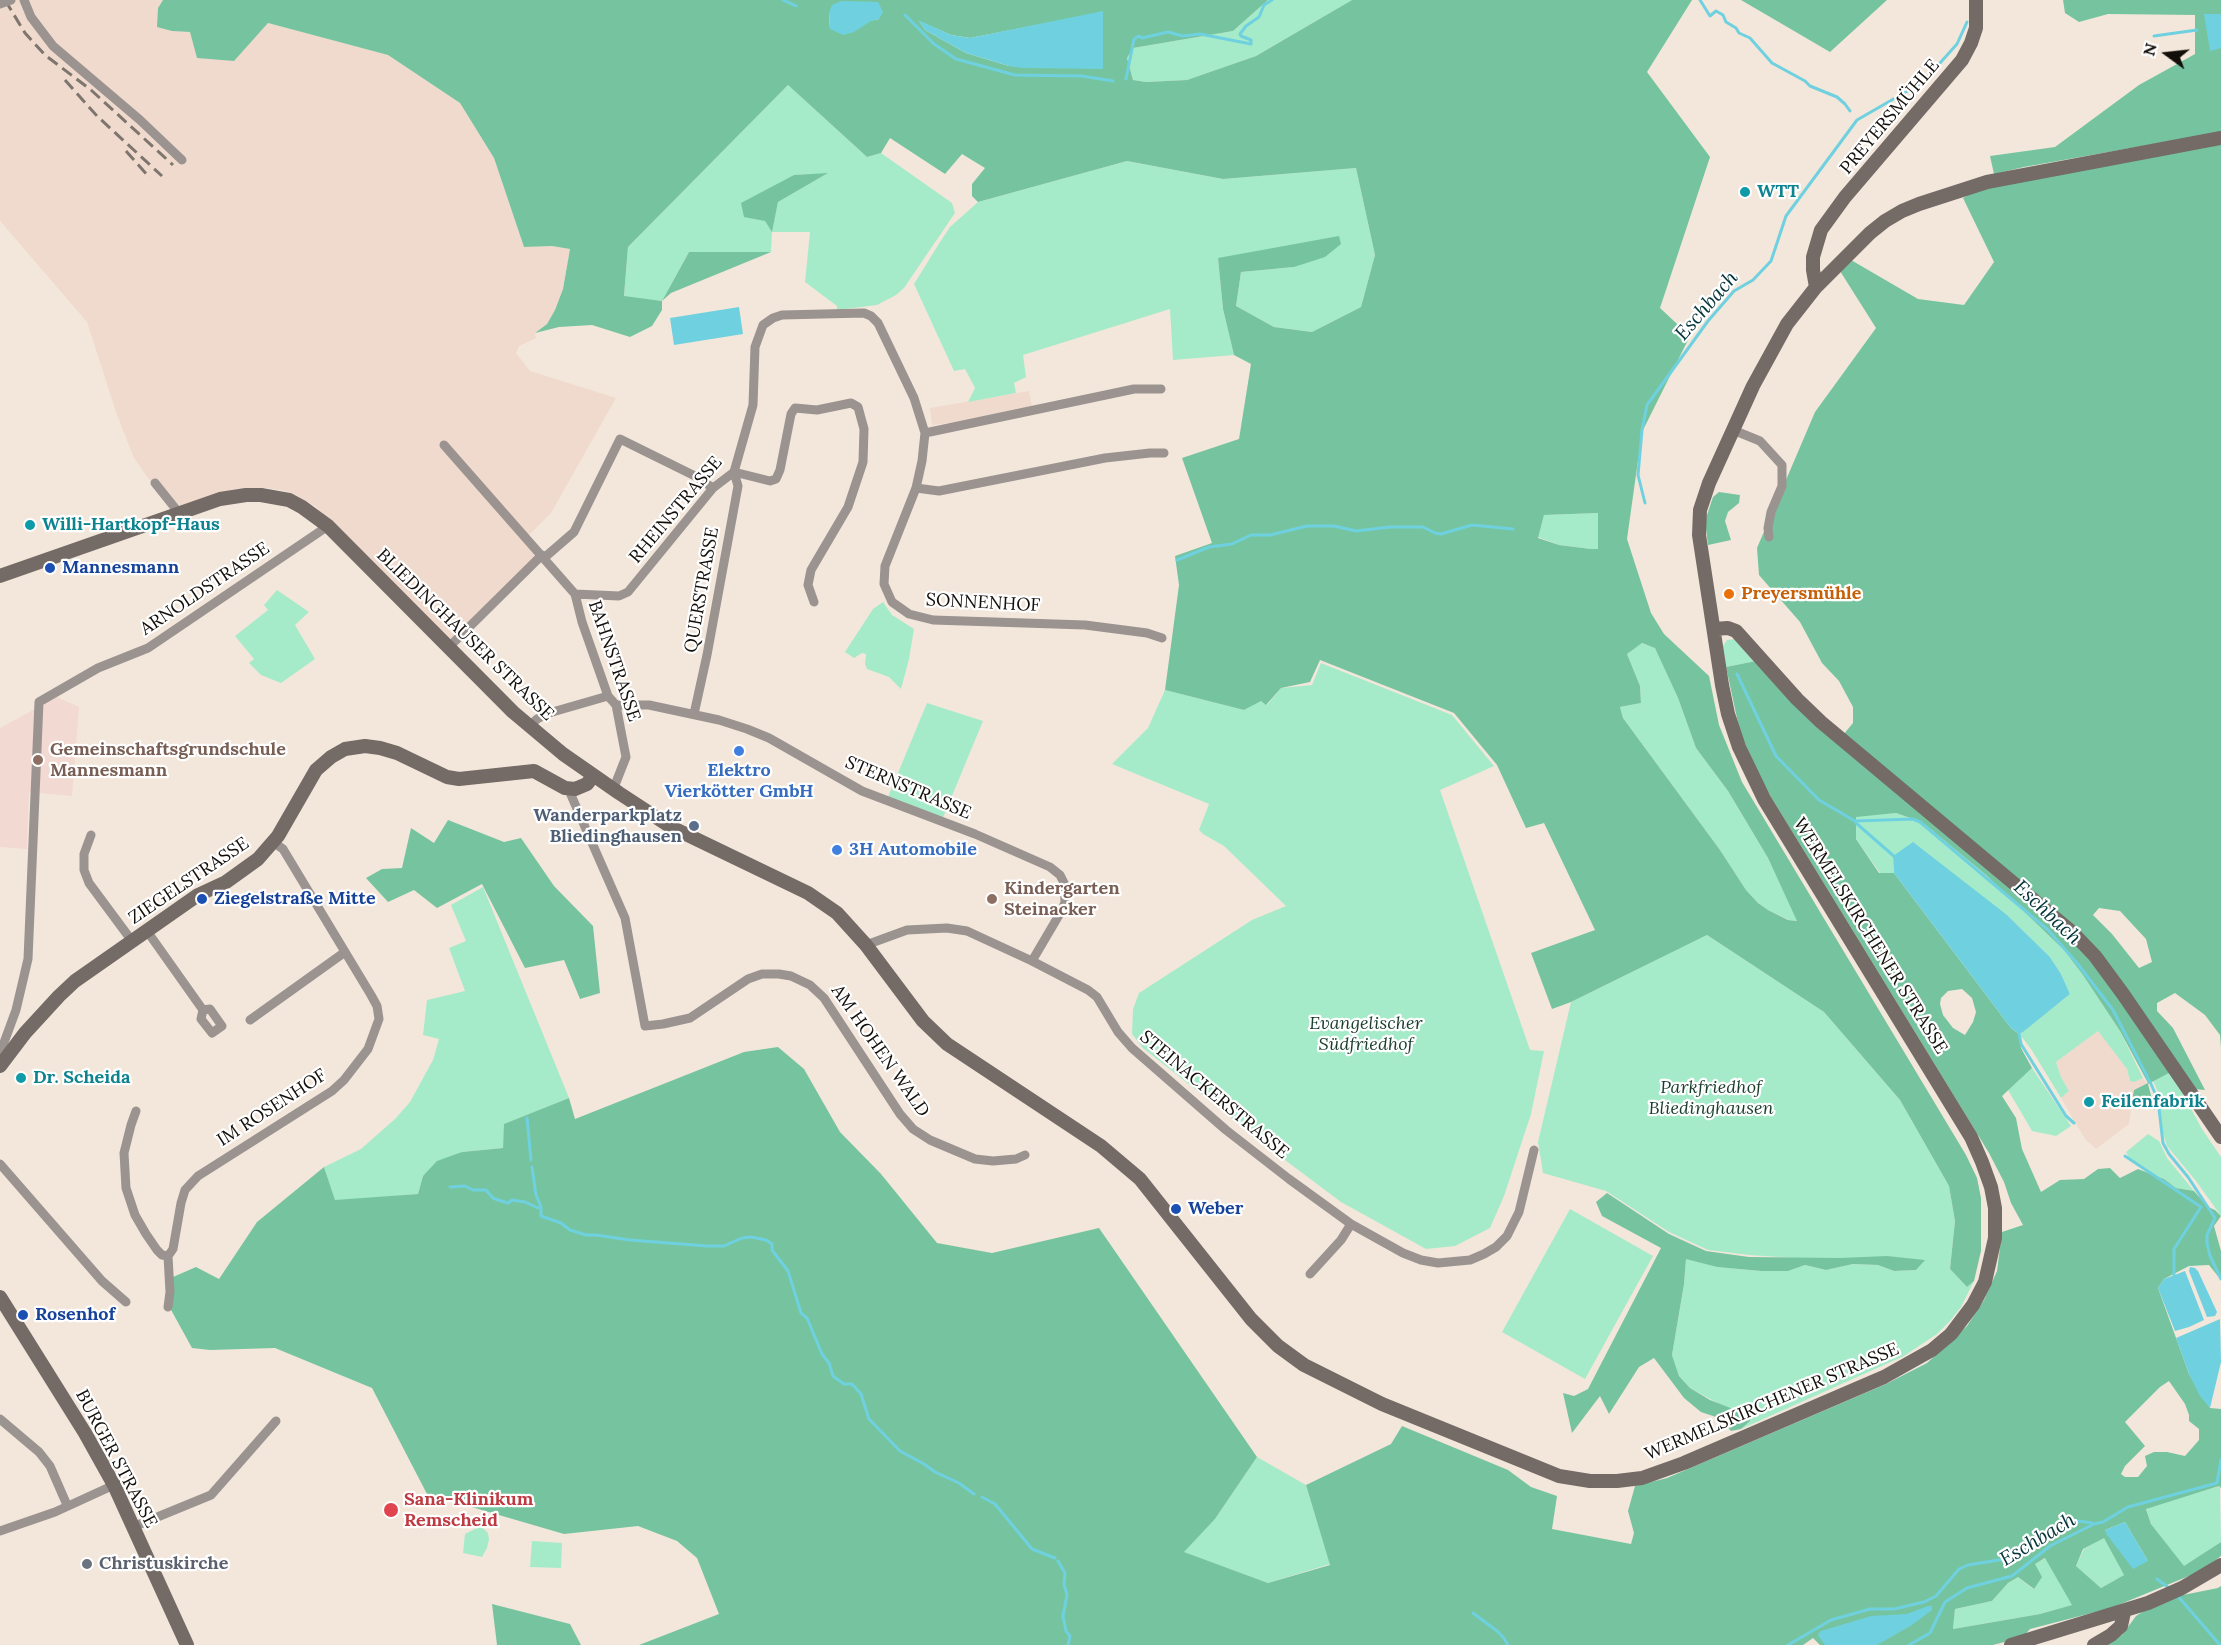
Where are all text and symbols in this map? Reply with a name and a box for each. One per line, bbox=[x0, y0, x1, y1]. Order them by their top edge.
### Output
north arrow bbox=[2137, 24, 2197, 84]
text: N bbox=[2138, 41, 2161, 58]
street label: PREYERSMÜHLE bbox=[1836, 55, 1944, 179]
place label: WTT bbox=[1757, 181, 1799, 203]
marker: WTT bbox=[1738, 185, 1752, 199]
water label: Eschbach bbox=[1670, 266, 1744, 346]
street label: RHEINSTRASSE bbox=[625, 452, 727, 568]
place label: Willi-Hartkopf-Haus bbox=[42, 514, 220, 536]
marker: Willi-Hartkopf-Haus bbox=[23, 518, 37, 532]
street label: QUERSTRASSE bbox=[680, 526, 724, 654]
street label: ARNOLDSTRASSE bbox=[136, 538, 274, 640]
street label: BLIEDINGHAUSER STRASSE bbox=[372, 545, 558, 725]
place label: Mannesmann bbox=[62, 557, 179, 579]
marker: Mannesmann bbox=[43, 561, 57, 575]
place label: Preyersmühle bbox=[1741, 583, 1861, 605]
marker: Preyersmühle bbox=[1722, 587, 1736, 601]
street label: SONNENHOF bbox=[925, 589, 1041, 617]
street label: BAHNSTRASSE bbox=[583, 598, 645, 724]
place label: Gemeinschaftsgrundschule Mannesmann bbox=[50, 739, 286, 782]
marker: Elektro Vierkötter GmbH bbox=[732, 744, 746, 758]
street label: STERNSTRASSE bbox=[842, 752, 974, 824]
marker: Gemeinschaftsgrundschule Mannesmann bbox=[31, 753, 45, 767]
place label: Elektro Vierkötter GmbH bbox=[664, 760, 814, 802]
place label: Wanderparkplatz Bliedinghausen bbox=[533, 805, 682, 848]
street label: WERMELSKIRCHENER STRASSE bbox=[1788, 814, 1952, 1058]
marker: Wanderparkplatz Bliedinghausen bbox=[687, 819, 701, 833]
street label: ZIEGELSTRASSE bbox=[125, 833, 253, 929]
place label: 3H Automobile bbox=[849, 839, 977, 861]
marker: 3H Automobile bbox=[830, 843, 844, 857]
water label: Eschbach bbox=[2008, 876, 2086, 950]
place label: Kindergarten Steinacker bbox=[1004, 878, 1120, 920]
place label: Ziegelstraße Mitte bbox=[214, 888, 376, 910]
marker: Ziegelstraße Mitte bbox=[195, 892, 209, 906]
marker: Kindergarten Steinacker bbox=[985, 892, 999, 906]
street label: AM HOHEN WALD bbox=[826, 981, 934, 1121]
park label: Evangelischer Südfriedhof bbox=[1309, 1013, 1423, 1056]
street label: STEINACKERSTRASSE bbox=[1135, 1026, 1293, 1164]
street label: IM ROSENHOF bbox=[213, 1065, 331, 1151]
place label: Dr. Scheida bbox=[33, 1067, 130, 1089]
marker: Dr. Scheida bbox=[14, 1071, 28, 1085]
park label: Parkfriedhof Bliedinghausen bbox=[1648, 1077, 1774, 1120]
place label: Feilenfabrik bbox=[2101, 1091, 2205, 1113]
marker: Feilenfabrik bbox=[2082, 1095, 2096, 1109]
place label: Weber bbox=[1188, 1198, 1243, 1220]
marker: Weber bbox=[1169, 1202, 1183, 1216]
place label: Rosenhof bbox=[35, 1304, 115, 1326]
marker: Rosenhof bbox=[16, 1308, 30, 1322]
street label: WERMELSKIRCHENER STRASSE bbox=[1642, 1339, 1902, 1465]
street label: BURGER STRASSE bbox=[70, 1386, 162, 1532]
place label: Sana-Klinikum Remscheid bbox=[404, 1489, 533, 1532]
marker: Sana-Klinikum Remscheid bbox=[382, 1501, 400, 1519]
water label: Eschbach bbox=[1996, 1508, 2080, 1572]
place label: Christuskirche bbox=[99, 1553, 228, 1575]
marker: Christuskirche bbox=[80, 1557, 94, 1571]

